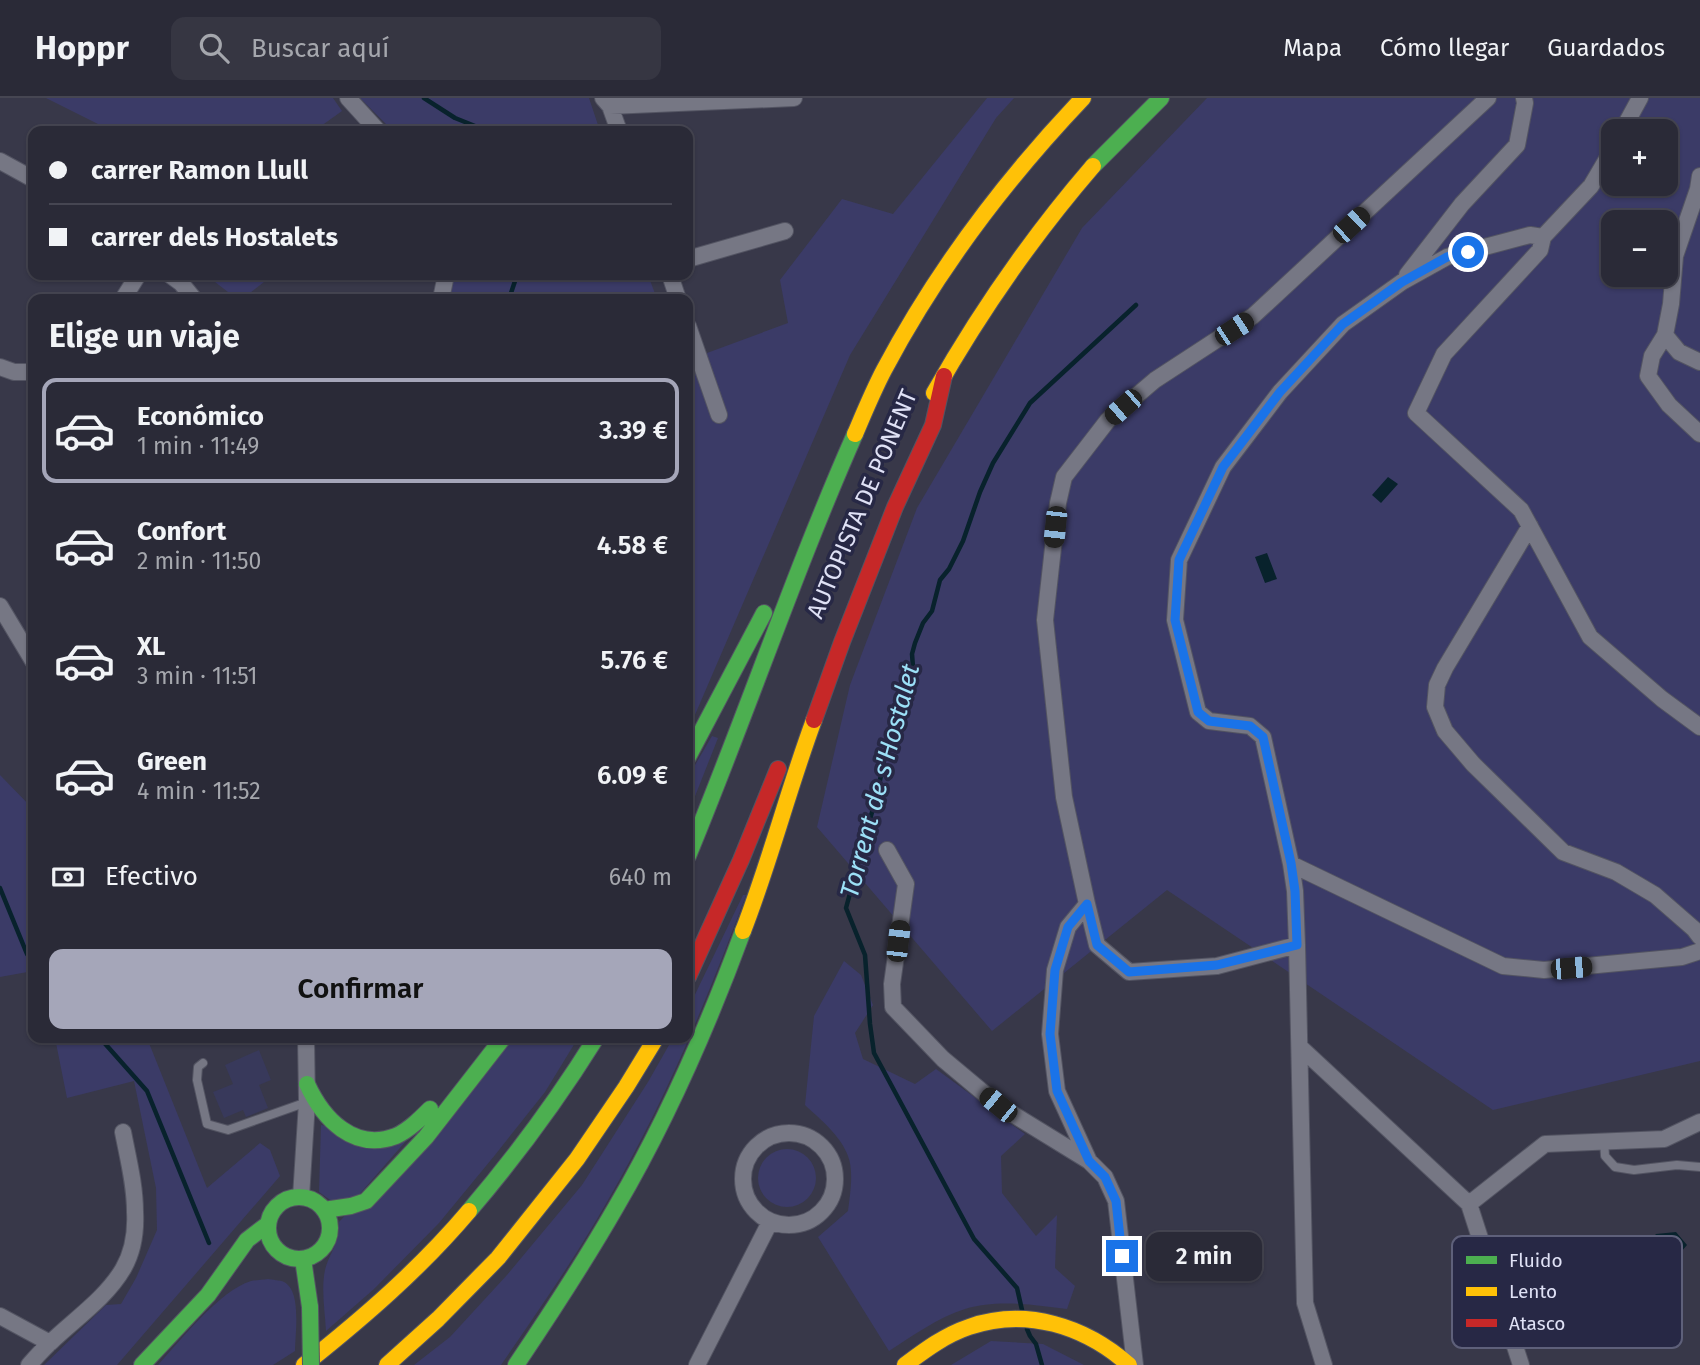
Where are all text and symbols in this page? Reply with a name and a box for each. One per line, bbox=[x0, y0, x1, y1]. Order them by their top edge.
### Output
search box bbox=[171, 17, 661, 80]
text: Hoppr bbox=[35, 28, 129, 68]
icon: search bbox=[195, 29, 233, 67]
text: Buscar aquí bbox=[251, 33, 389, 64]
text: Mapa bbox=[1283, 34, 1342, 62]
text: Cómo llegar bbox=[1380, 34, 1509, 62]
text: Guardados bbox=[1547, 34, 1665, 62]
map controls bbox=[1601, 119, 1678, 287]
button: + bbox=[1601, 119, 1678, 196]
text: carrer Ramon Llull bbox=[91, 155, 308, 186]
car bbox=[1329, 203, 1374, 247]
button: − bbox=[1601, 210, 1678, 287]
text: carrer dels Hostalets bbox=[91, 222, 338, 253]
route start bbox=[1452, 236, 1484, 268]
car bbox=[1211, 309, 1258, 349]
text: Elige un viaje bbox=[49, 317, 240, 355]
street label: AUTOPISTA DE PONENT bbox=[801, 385, 923, 623]
car bbox=[1101, 385, 1146, 429]
icon: car bbox=[53, 399, 116, 462]
text: Económico bbox=[137, 401, 264, 432]
text: 3.39 € bbox=[599, 415, 668, 446]
text: 1 min · 11:49 bbox=[137, 432, 259, 460]
car bbox=[1043, 505, 1068, 549]
icon: car bbox=[53, 514, 116, 577]
text: Confort bbox=[137, 516, 226, 547]
text: 4.58 € bbox=[597, 530, 668, 561]
text: 2 min · 11:50 bbox=[137, 547, 261, 575]
icon: car bbox=[53, 629, 116, 692]
text: XL bbox=[137, 631, 165, 662]
text: 5.76 € bbox=[600, 645, 668, 676]
water label: Torrent de s'Hostalet bbox=[834, 660, 926, 901]
text: 3 min · 11:51 bbox=[137, 662, 257, 690]
icon: car bbox=[53, 744, 116, 807]
text: Green bbox=[137, 746, 207, 777]
text: 6.09 € bbox=[597, 760, 668, 791]
text: 4 min · 11:52 bbox=[137, 777, 261, 805]
icon: cash bbox=[49, 858, 87, 896]
text: Efectivo bbox=[105, 861, 198, 892]
text: 640 m bbox=[609, 863, 672, 891]
car bbox=[886, 919, 911, 963]
button: Confirmar bbox=[49, 949, 672, 1029]
car bbox=[1550, 956, 1593, 980]
car bbox=[976, 1084, 1021, 1126]
callout: 2 min bbox=[1146, 1232, 1262, 1280]
legend bbox=[1452, 1236, 1682, 1348]
route end bbox=[1106, 1240, 1138, 1272]
text: 2 min bbox=[1176, 1242, 1232, 1270]
text: Fluido bbox=[1509, 1249, 1563, 1272]
text: Lento bbox=[1509, 1280, 1557, 1303]
text: Atasco bbox=[1509, 1312, 1565, 1335]

